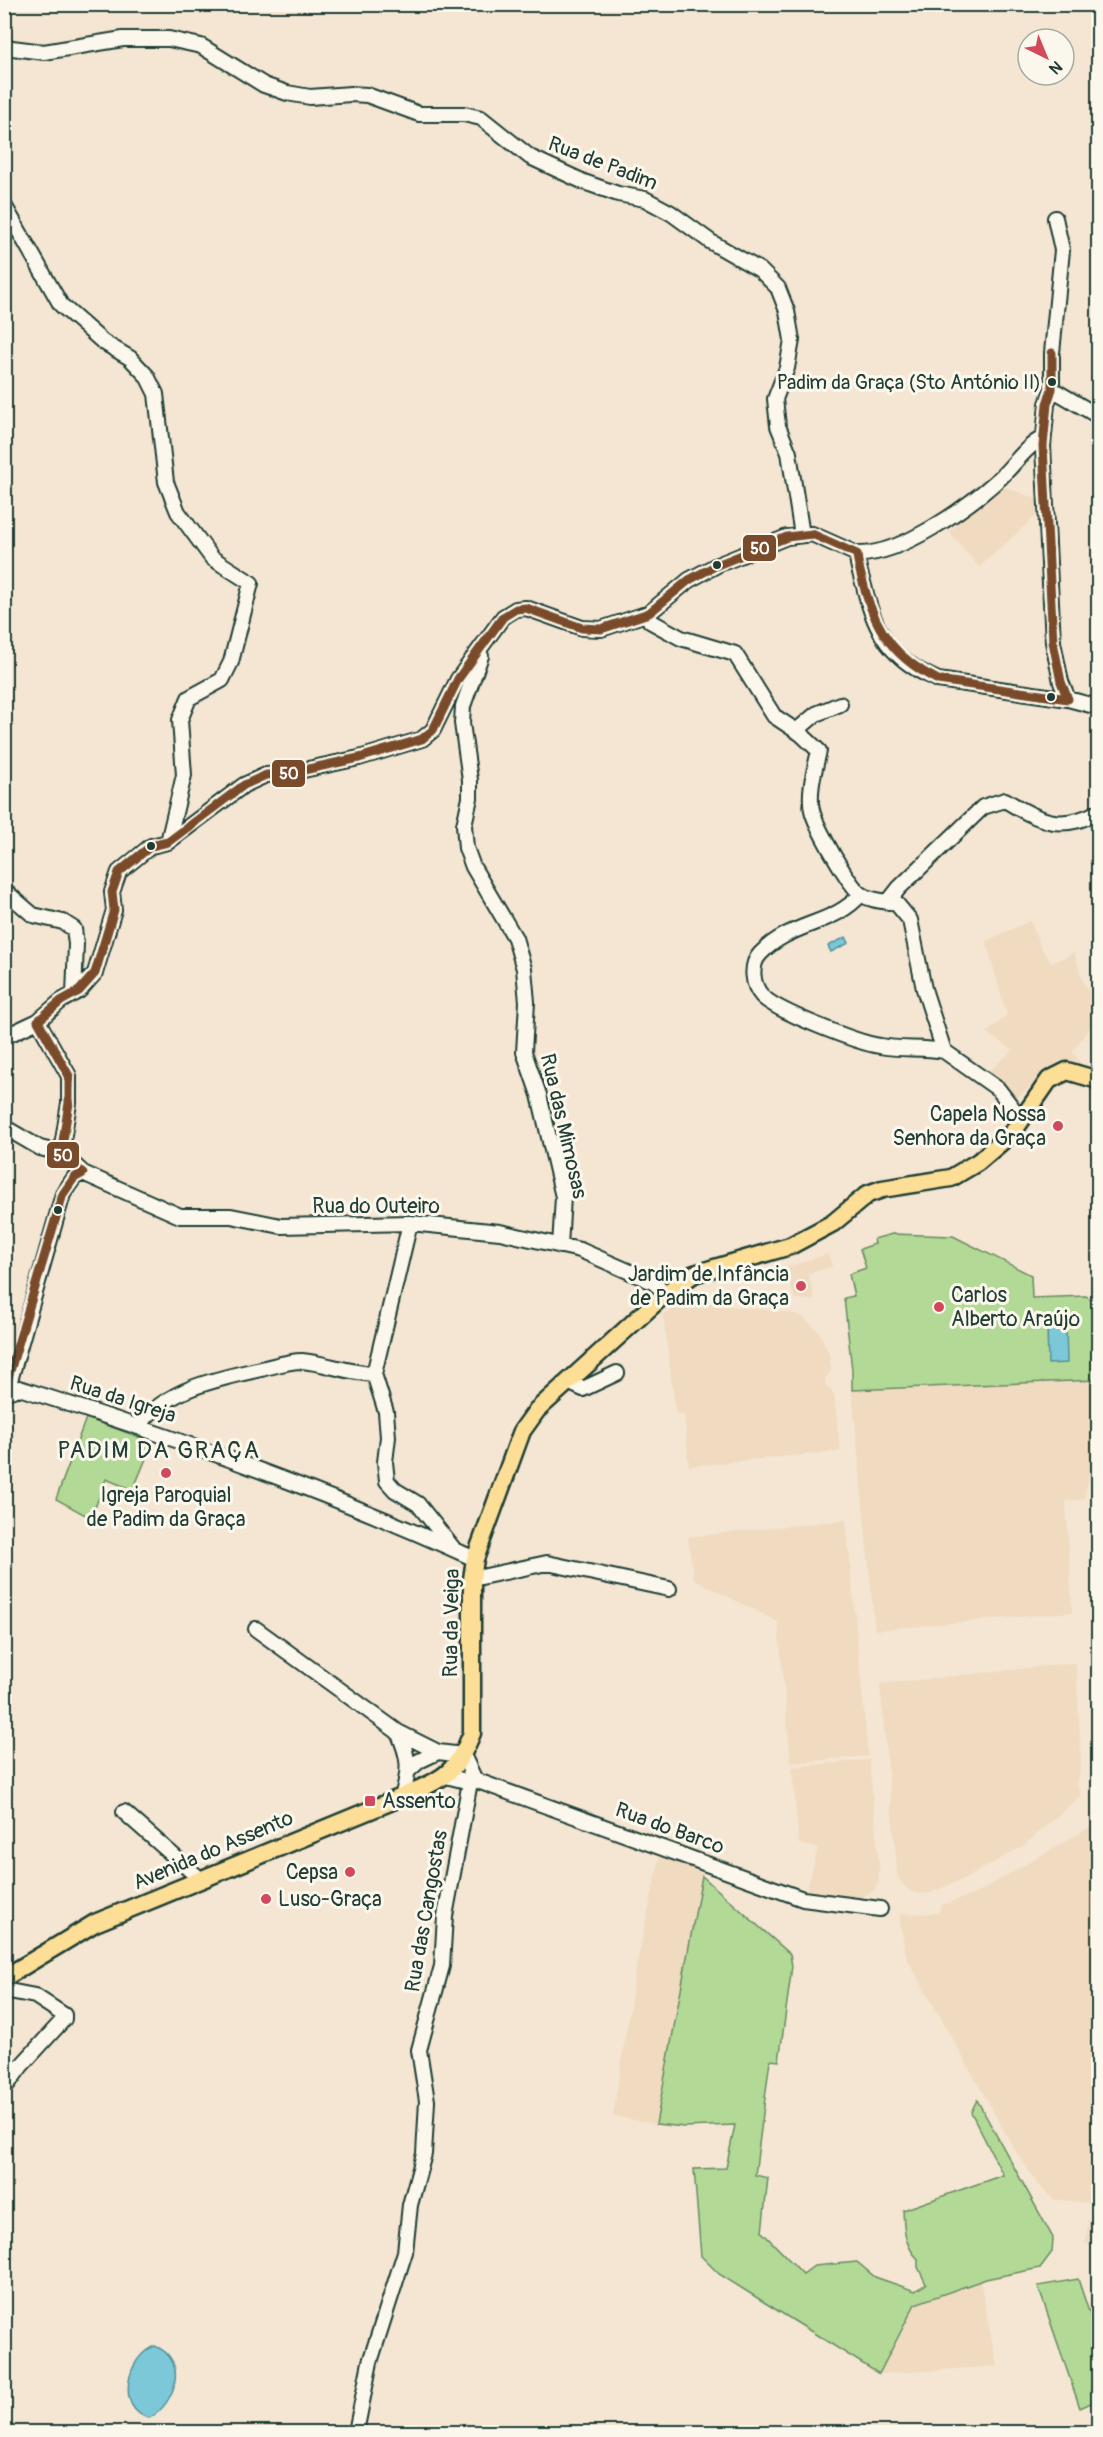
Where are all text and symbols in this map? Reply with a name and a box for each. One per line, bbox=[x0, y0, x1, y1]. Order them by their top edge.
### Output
north arrow bbox=[1016, 27, 1076, 87]
text: N bbox=[1045, 56, 1066, 78]
street label: Rua de Padim bbox=[544, 130, 661, 197]
place label: Padim da Graça (Sto António II) bbox=[777, 370, 1041, 395]
marker: Padim da Graça (Sto António II) bbox=[1046, 376, 1058, 388]
line badge: 50 bbox=[742, 534, 777, 562]
text: 50 bbox=[750, 539, 770, 559]
unlabelled marker bbox=[711, 559, 723, 571]
unlabelled marker bbox=[1045, 691, 1057, 703]
line badge: 50 bbox=[271, 759, 306, 788]
text: 50 bbox=[279, 764, 299, 784]
unlabelled marker bbox=[145, 840, 157, 852]
street label: Rua das Mimosas bbox=[534, 1051, 593, 1202]
place label: Capela Nossa Senhora da Graça bbox=[893, 1101, 1046, 1152]
marker: Capela Nossa Senhora da Graça bbox=[1051, 1119, 1065, 1133]
line badge: 50 bbox=[46, 1141, 80, 1169]
text: 50 bbox=[53, 1146, 73, 1166]
street label: Rua do Outeiro bbox=[312, 1193, 440, 1220]
unlabelled marker bbox=[52, 1204, 64, 1216]
place label: Jardim de Infância de Padim da Graça bbox=[628, 1261, 789, 1312]
marker: Jardim de Infância de Padim da Graça bbox=[794, 1279, 808, 1293]
place label: Carlos Alberto Araújo bbox=[951, 1282, 1080, 1333]
marker: Carlos Alberto Araújo bbox=[932, 1300, 946, 1314]
street label: Rua da Igreja bbox=[66, 1370, 179, 1429]
district label: PADIM DA GRAÇA bbox=[57, 1436, 261, 1465]
marker: Igreja Paroquial de Padim da Graça bbox=[159, 1466, 173, 1480]
place label: Igreja Paroquial de Padim da Graça bbox=[86, 1482, 246, 1533]
street label: Rua da Veiga bbox=[437, 1568, 466, 1678]
place label: Assento bbox=[382, 1788, 456, 1815]
marker: Assento bbox=[363, 1794, 377, 1808]
street label: Rua do Barco bbox=[612, 1796, 728, 1861]
street label: Avenida do Assento bbox=[129, 1805, 297, 1896]
street label: Rua das Cangostas bbox=[399, 1827, 454, 1994]
place label: Cepsa bbox=[286, 1859, 338, 1886]
marker: Cepsa bbox=[343, 1865, 357, 1879]
place label: Luso-Graça bbox=[278, 1886, 382, 1913]
marker: Luso-Graça bbox=[259, 1892, 273, 1906]

